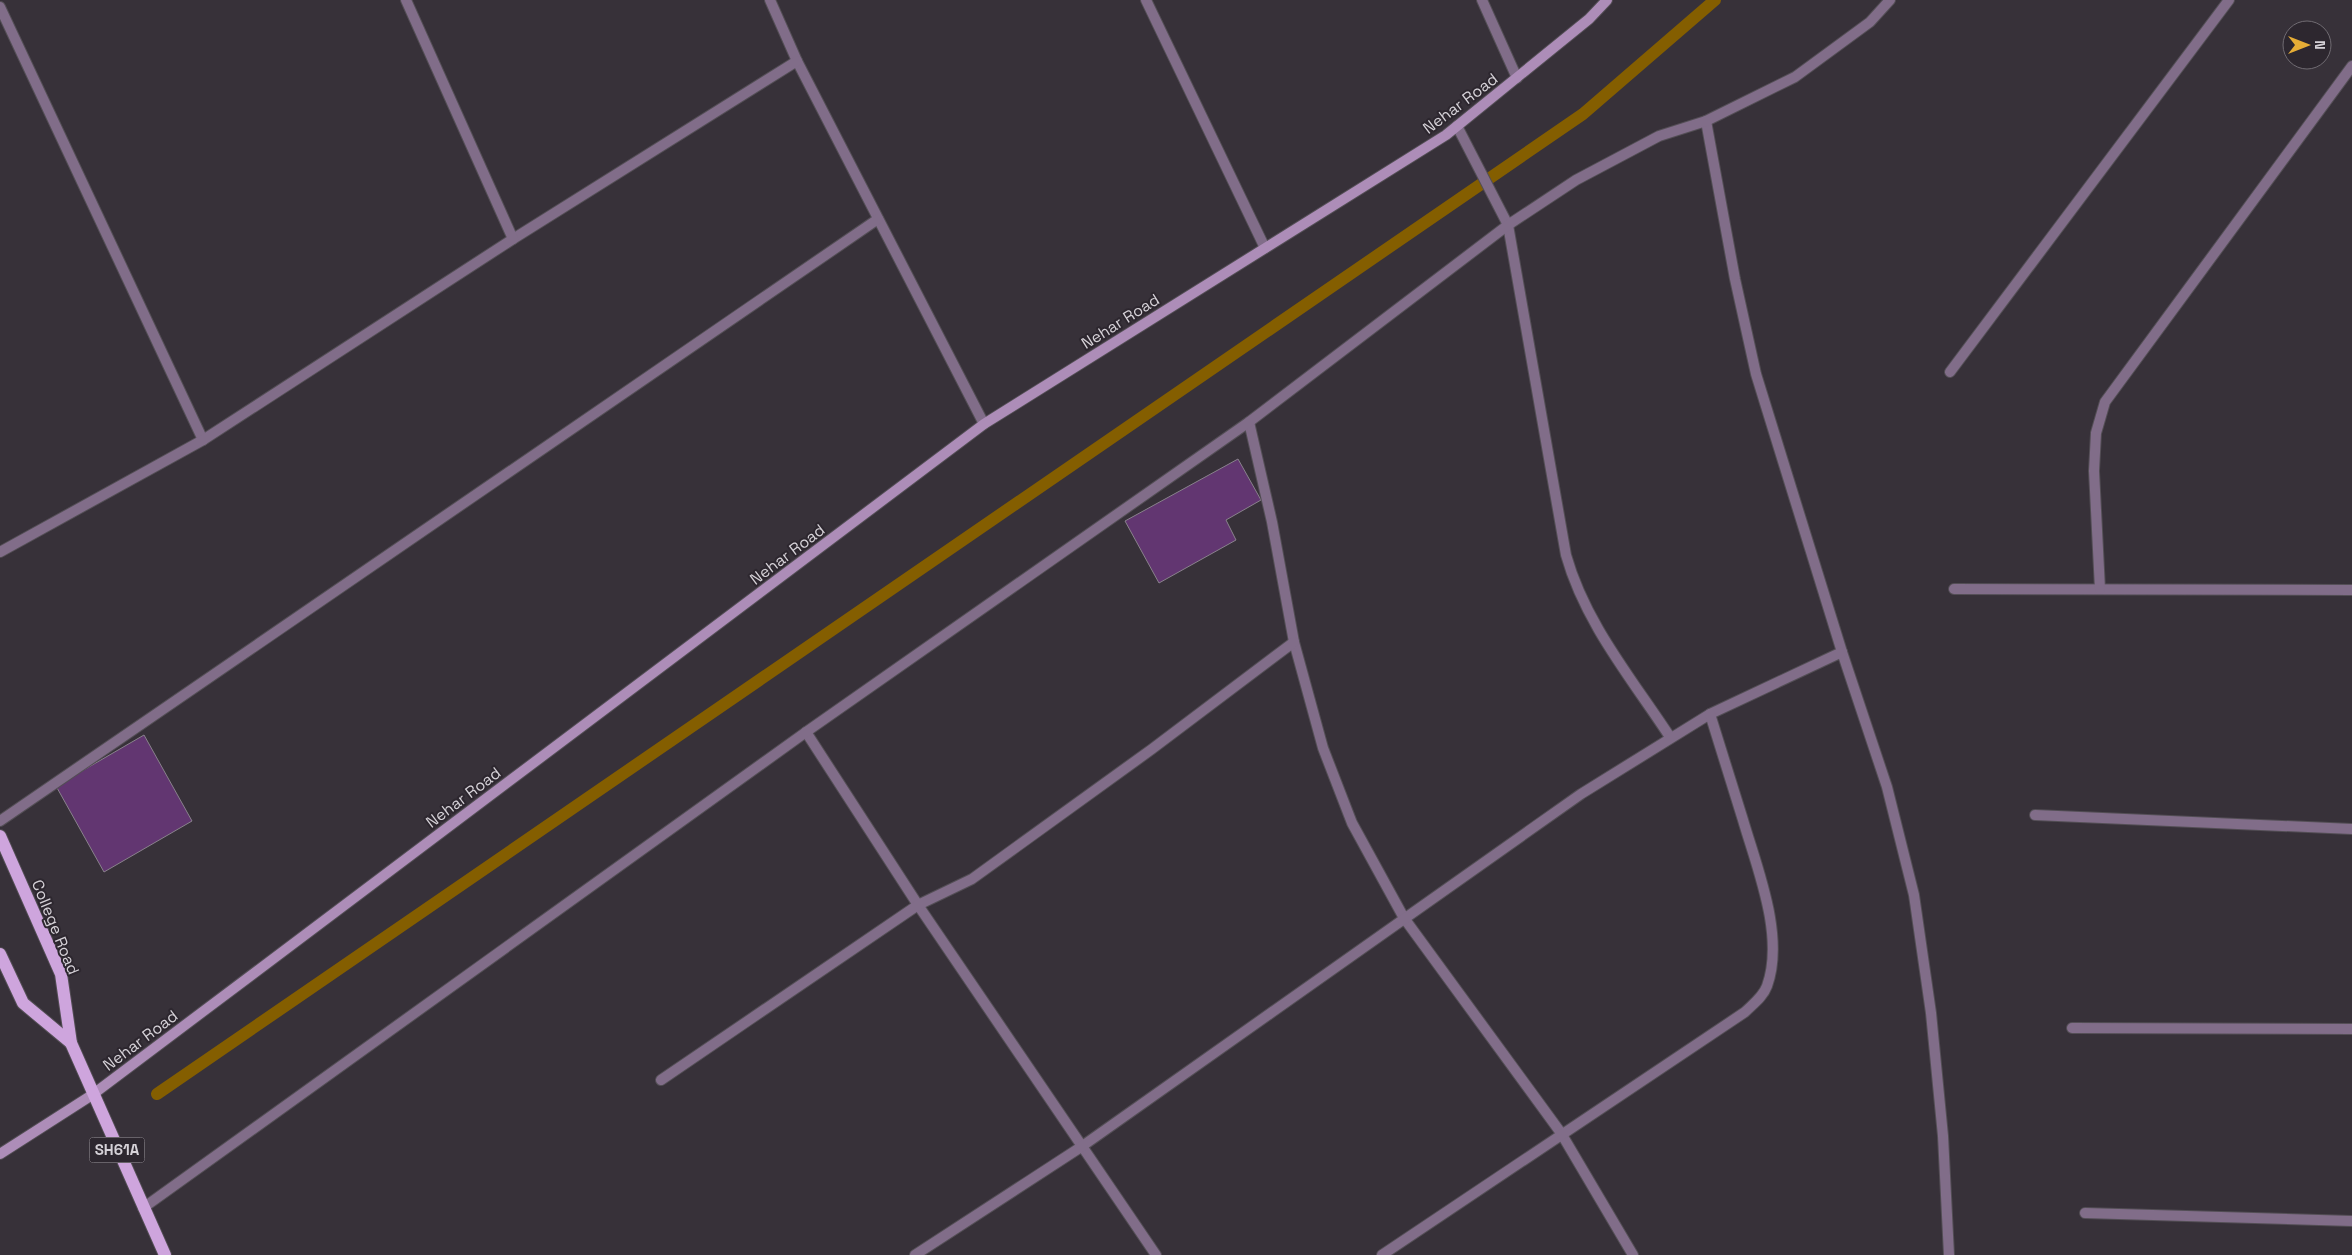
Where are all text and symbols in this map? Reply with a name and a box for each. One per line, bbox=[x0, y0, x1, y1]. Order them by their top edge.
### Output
north arrow bbox=[2282, 20, 2332, 70]
text: N bbox=[2311, 40, 2329, 50]
street label: Nehar Road bbox=[1419, 68, 1502, 138]
street label: Nehar Road bbox=[1077, 289, 1163, 354]
street label: Nehar Road bbox=[746, 519, 829, 589]
street label: Nehar Road bbox=[422, 762, 505, 832]
street label: College Road bbox=[27, 877, 84, 978]
street label: Nehar Road bbox=[99, 1005, 182, 1075]
road number: SH61A bbox=[90, 1138, 144, 1162]

